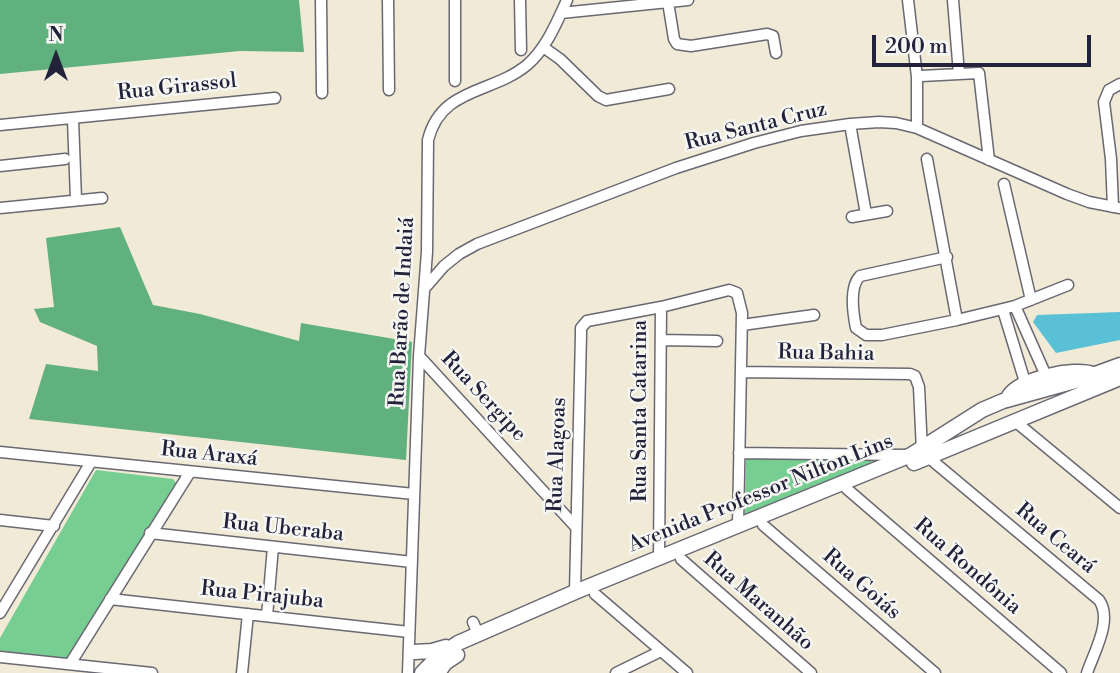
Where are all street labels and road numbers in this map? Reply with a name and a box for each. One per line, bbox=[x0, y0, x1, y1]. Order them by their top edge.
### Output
street label: Rua Girassol bbox=[116, 69, 238, 107]
street label: Rua Santa Cruz bbox=[682, 97, 830, 157]
street label: Rua Barão de Indaiá bbox=[385, 216, 421, 408]
street label: Rua Santa Catarina bbox=[628, 320, 654, 502]
street label: Rua Bahia bbox=[777, 341, 875, 367]
street label: Rua Sergipe bbox=[435, 347, 531, 447]
street label: Rua Alagoas bbox=[543, 397, 573, 513]
street label: Avenida Professor Nilton Lins bbox=[625, 429, 897, 559]
street label: Rua Araxá bbox=[159, 437, 259, 473]
street label: Rua Ceará bbox=[1010, 498, 1100, 580]
street label: Rua Uberaba bbox=[221, 510, 345, 548]
street label: Rua Rondônia bbox=[908, 514, 1026, 620]
street label: Rua Goiás bbox=[817, 544, 905, 626]
street label: Rua Maranhão bbox=[698, 547, 818, 657]
street label: Rua Pirajuba bbox=[199, 577, 325, 615]

